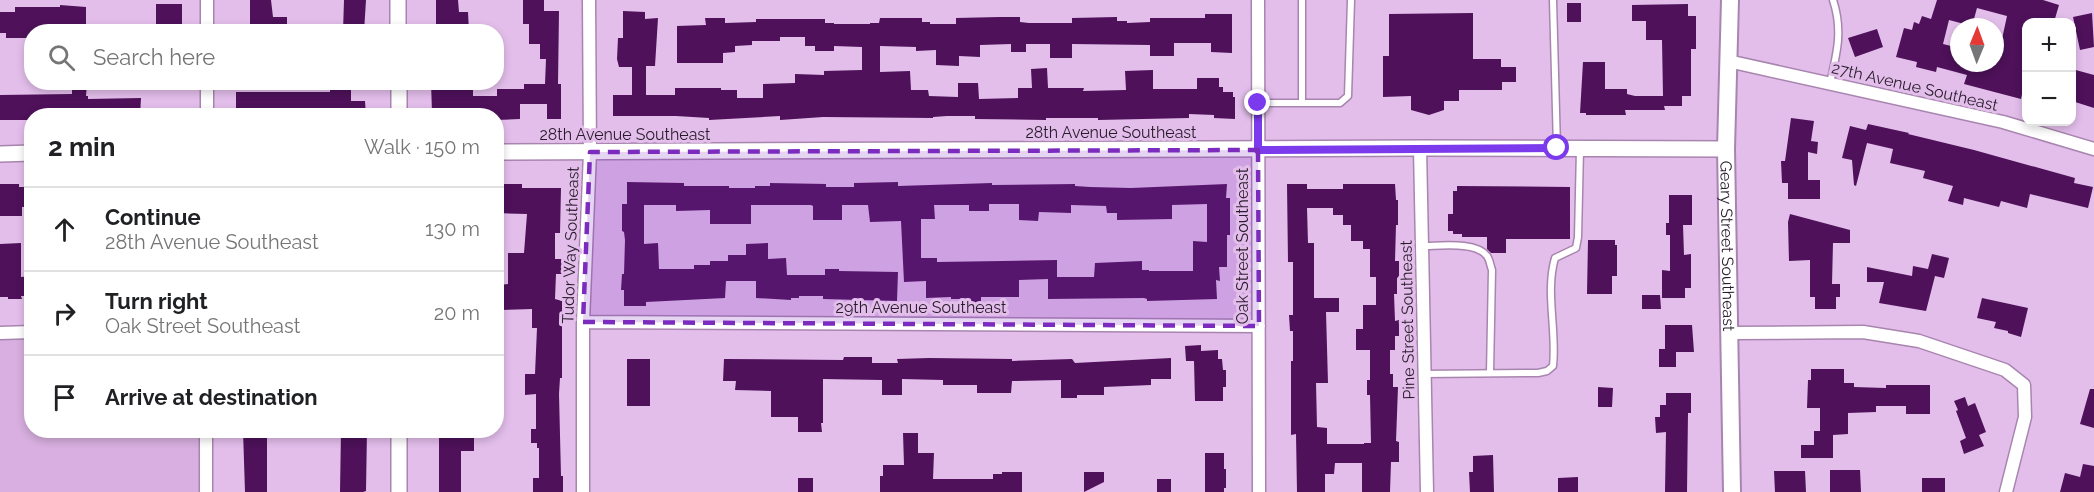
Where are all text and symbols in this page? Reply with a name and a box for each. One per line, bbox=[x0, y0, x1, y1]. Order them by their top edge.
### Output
north arrow bbox=[1950, 18, 2004, 72]
map controls bbox=[2022, 18, 2076, 126]
button: + bbox=[2022, 18, 2076, 72]
search box bbox=[24, 24, 504, 90]
icon: search bbox=[45, 41, 78, 74]
text: Search here bbox=[93, 44, 215, 70]
street label: 27th Avenue Southeast bbox=[1830, 58, 2000, 115]
button: − bbox=[2022, 72, 2076, 126]
route end bbox=[1244, 89, 1270, 115]
street label: 28th Avenue Southeast bbox=[1026, 123, 1197, 142]
street label: 28th Avenue Southeast bbox=[540, 125, 711, 144]
text: 2 min bbox=[48, 132, 115, 162]
route start bbox=[1543, 134, 1569, 160]
text: Walk · 150 m bbox=[364, 135, 480, 159]
street label: Geary Street Southeast bbox=[1716, 160, 1738, 332]
street label: Tudor Way Southeast bbox=[558, 165, 583, 324]
street label: Oak Street Southeast bbox=[1233, 167, 1252, 324]
text: Continue bbox=[105, 204, 201, 230]
icon: ahead bbox=[48, 213, 81, 246]
text: 130 m bbox=[425, 217, 480, 241]
text: 28th Avenue Southeast bbox=[105, 230, 319, 254]
street label: Pine Street Southeast bbox=[1397, 240, 1418, 400]
text: Turn right bbox=[105, 288, 208, 314]
icon: right bbox=[48, 297, 81, 330]
street label: 29th Avenue Southeast bbox=[836, 298, 1007, 317]
text: 20 m bbox=[434, 301, 480, 325]
text: Oak Street Southeast bbox=[105, 314, 300, 338]
icon: arrive bbox=[48, 381, 81, 414]
text: Arrive at destination bbox=[105, 384, 318, 410]

